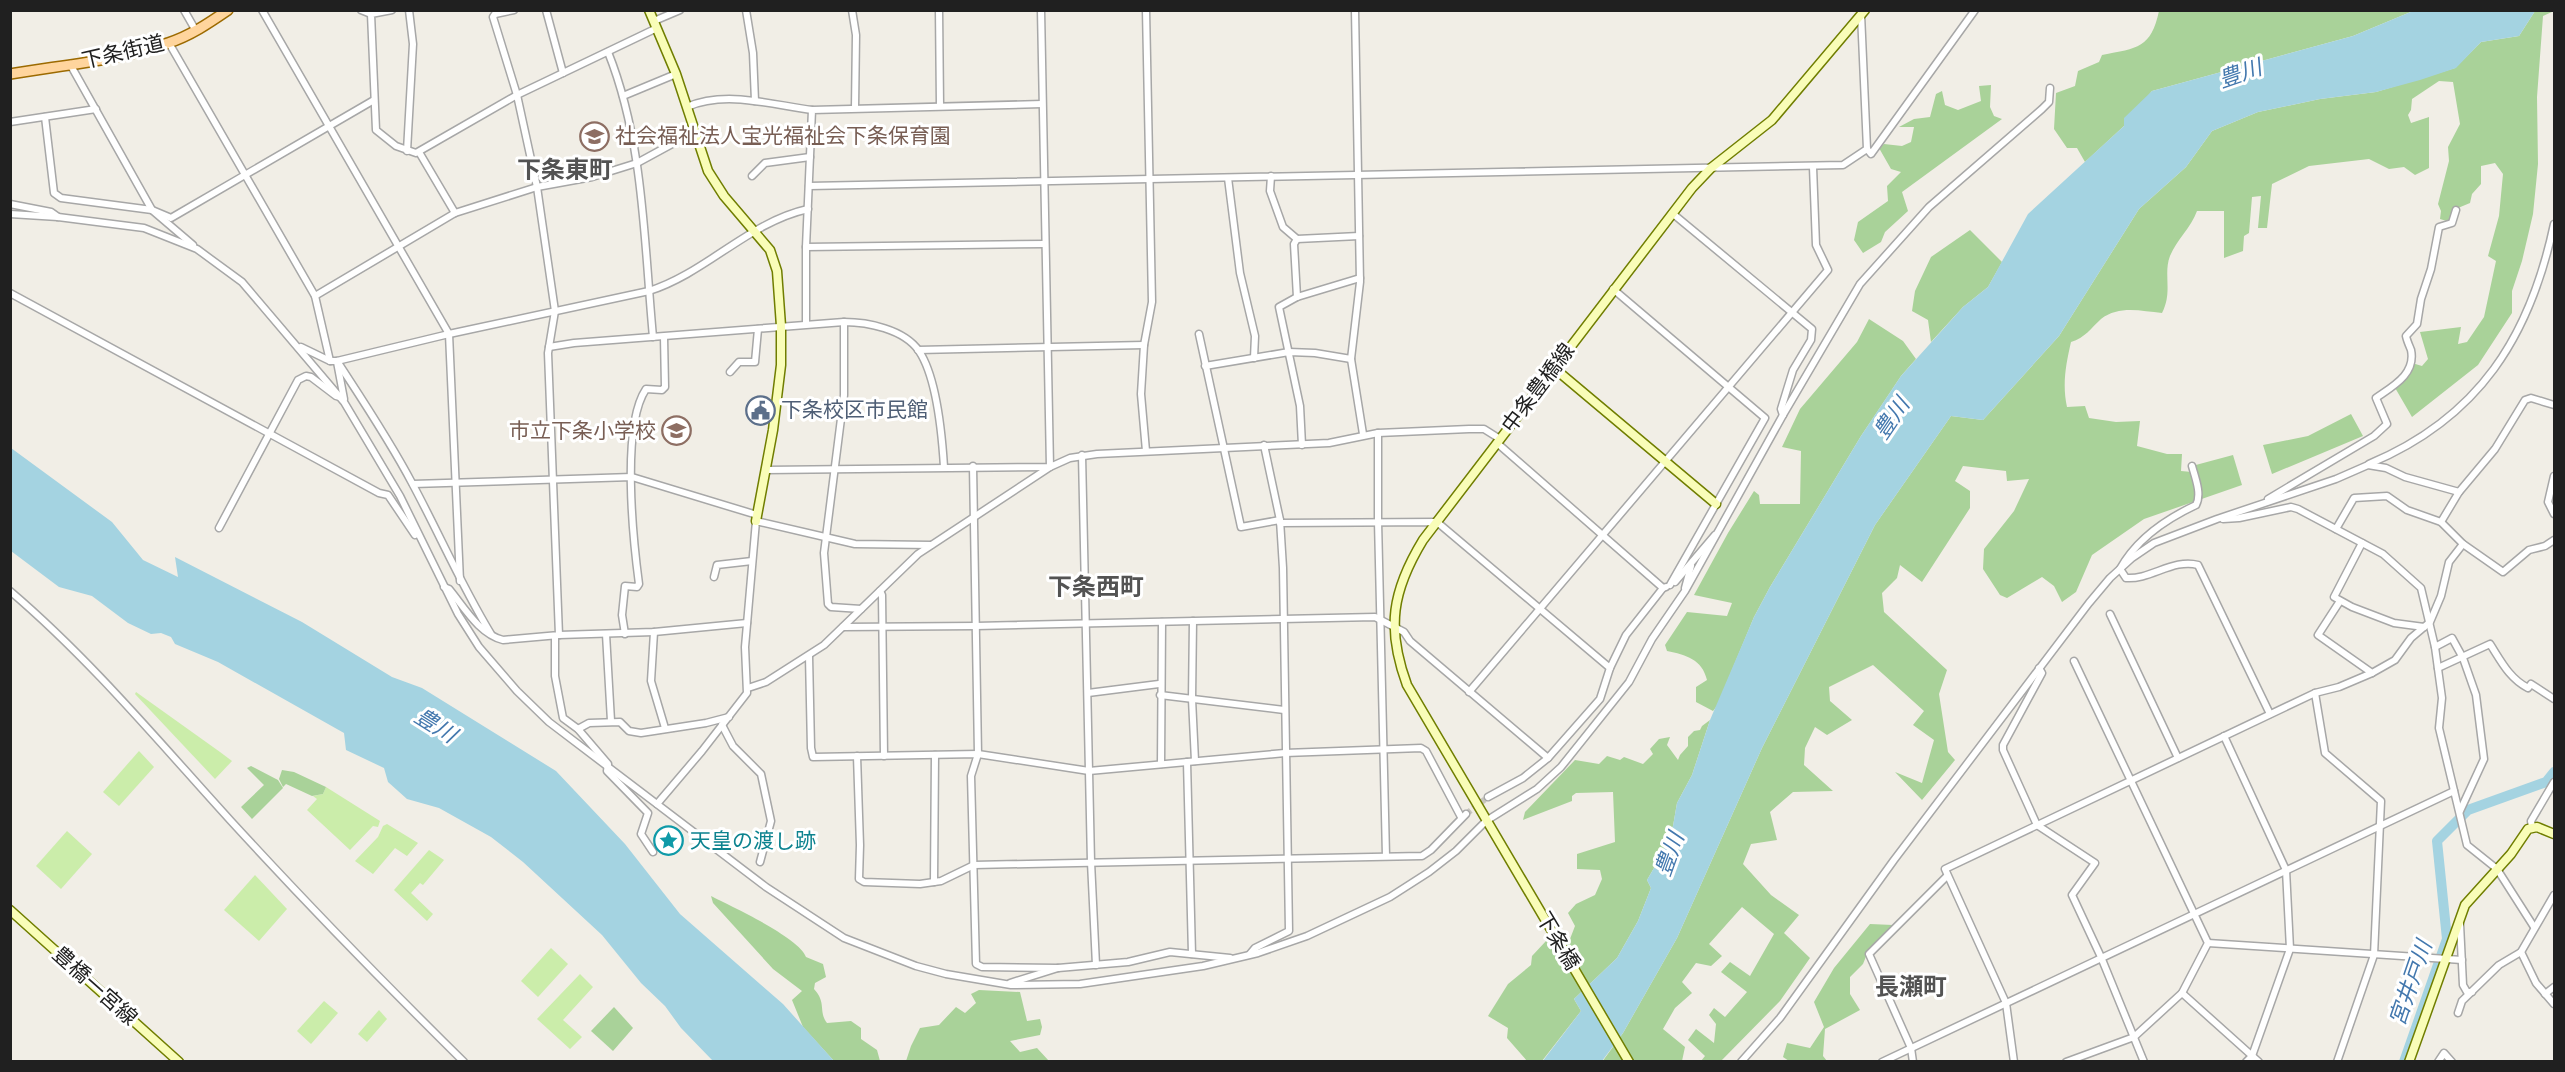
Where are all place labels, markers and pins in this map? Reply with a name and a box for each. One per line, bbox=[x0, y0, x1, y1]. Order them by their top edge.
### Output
place label: 社会福祉法人宝光福祉会下条保育園 bbox=[615, 119, 951, 151]
school or university icon: 社会福祉法人宝光福祉会下条保育園 bbox=[578, 120, 610, 152]
place label: 下条校区市民館 bbox=[781, 393, 928, 425]
public building icon: 下条校区市民館 bbox=[744, 394, 776, 426]
place label: 市立下条小学校 bbox=[509, 414, 656, 446]
school or university icon: 市立下条小学校 bbox=[661, 415, 693, 447]
place label: 天皇の渡し跡 bbox=[690, 824, 816, 856]
place icon: 天皇の渡し跡 bbox=[653, 825, 685, 857]

